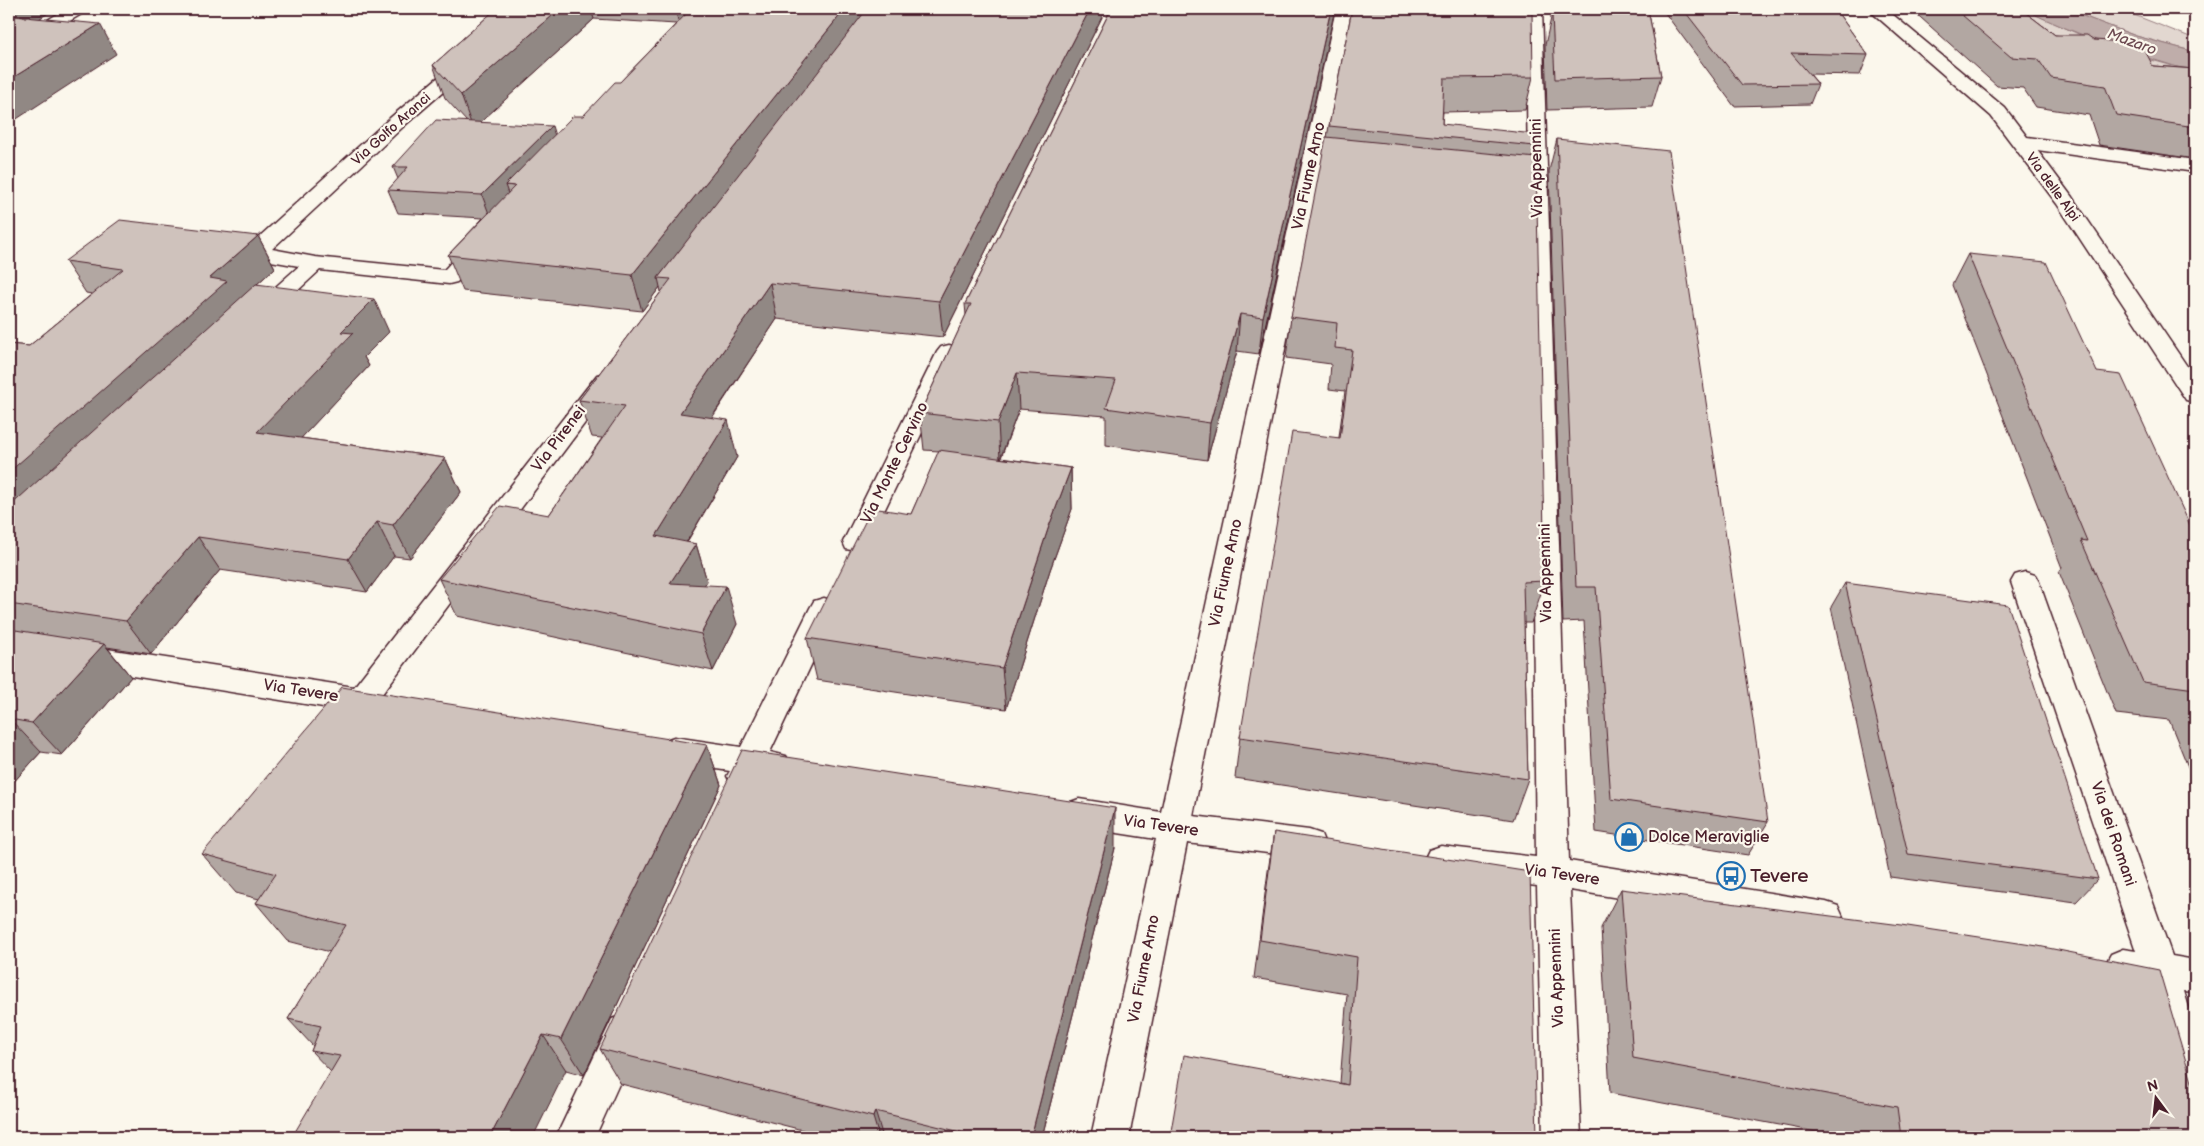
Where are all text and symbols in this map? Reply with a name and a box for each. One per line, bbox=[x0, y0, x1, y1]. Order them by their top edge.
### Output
water label: Mazaro bbox=[2105, 24, 2159, 60]
street label: Via Golfo Aranci bbox=[348, 89, 434, 169]
street label: Via Appennini bbox=[1527, 118, 1547, 218]
street label: Via Fiume Arno bbox=[1288, 120, 1330, 232]
street label: Via delle Alpi bbox=[2022, 149, 2084, 225]
street label: Via Monte Cervino bbox=[857, 399, 933, 527]
street label: Via Pirenei bbox=[528, 402, 590, 476]
street label: Via Fiume Arno bbox=[1205, 517, 1247, 629]
street label: Via Appennini bbox=[1536, 523, 1556, 623]
street label: Via Tevere bbox=[262, 676, 340, 706]
street label: Via dei Romani bbox=[2086, 779, 2140, 889]
street label: Via Tevere bbox=[1122, 811, 1200, 841]
shop icon: Dolce Meraviglie bbox=[1614, 822, 1644, 852]
place label: Dolce Meraviglie bbox=[1648, 828, 1770, 847]
street label: Via Tevere bbox=[1523, 860, 1601, 890]
bus stop icon: Tevere bbox=[1716, 861, 1746, 891]
place label: Tevere bbox=[1750, 865, 1809, 888]
street label: Via Fiume Arno bbox=[1124, 913, 1164, 1025]
street label: Via Appennini bbox=[1546, 928, 1568, 1028]
north arrow bbox=[2132, 1074, 2182, 1124]
text: N bbox=[2145, 1076, 2160, 1095]

